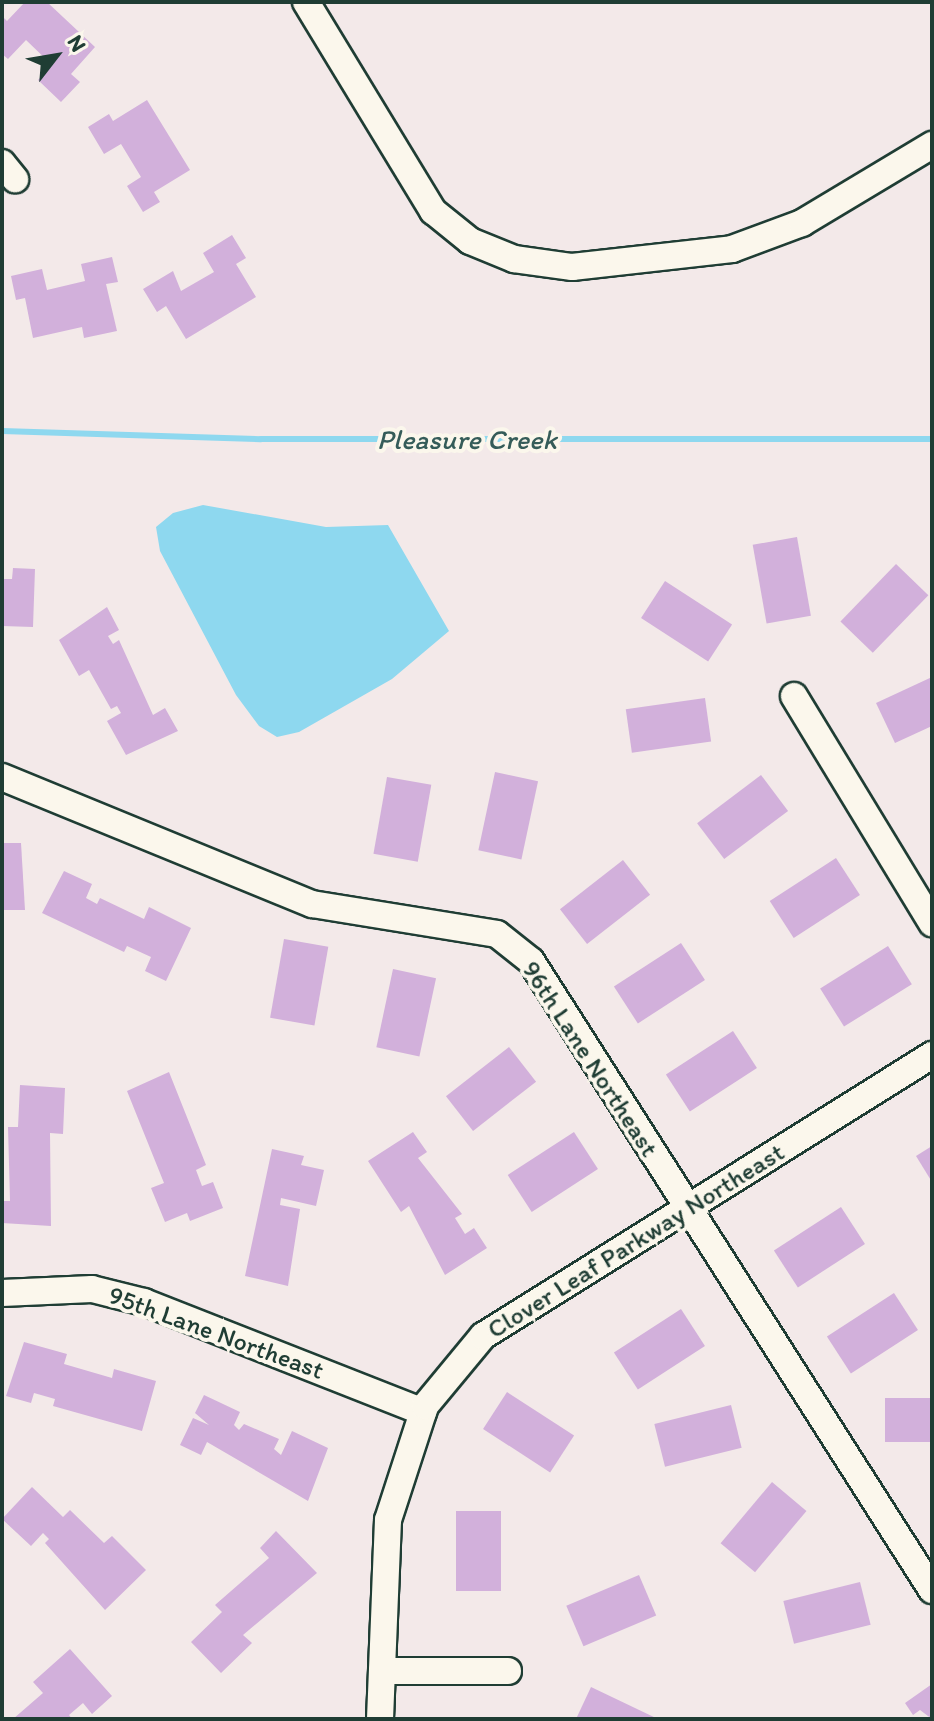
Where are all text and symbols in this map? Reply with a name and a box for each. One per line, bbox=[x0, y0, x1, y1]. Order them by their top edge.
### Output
north arrow bbox=[16, 16, 96, 96]
text: N bbox=[62, 30, 92, 57]
water label: Pleasure Creek bbox=[377, 422, 557, 456]
street label: 96th Lane Northeast bbox=[515, 955, 665, 1163]
street label: Clover Leaf Parkway Northeast bbox=[482, 1137, 790, 1345]
street label: 95th Lane Northeast bbox=[104, 1279, 328, 1387]

